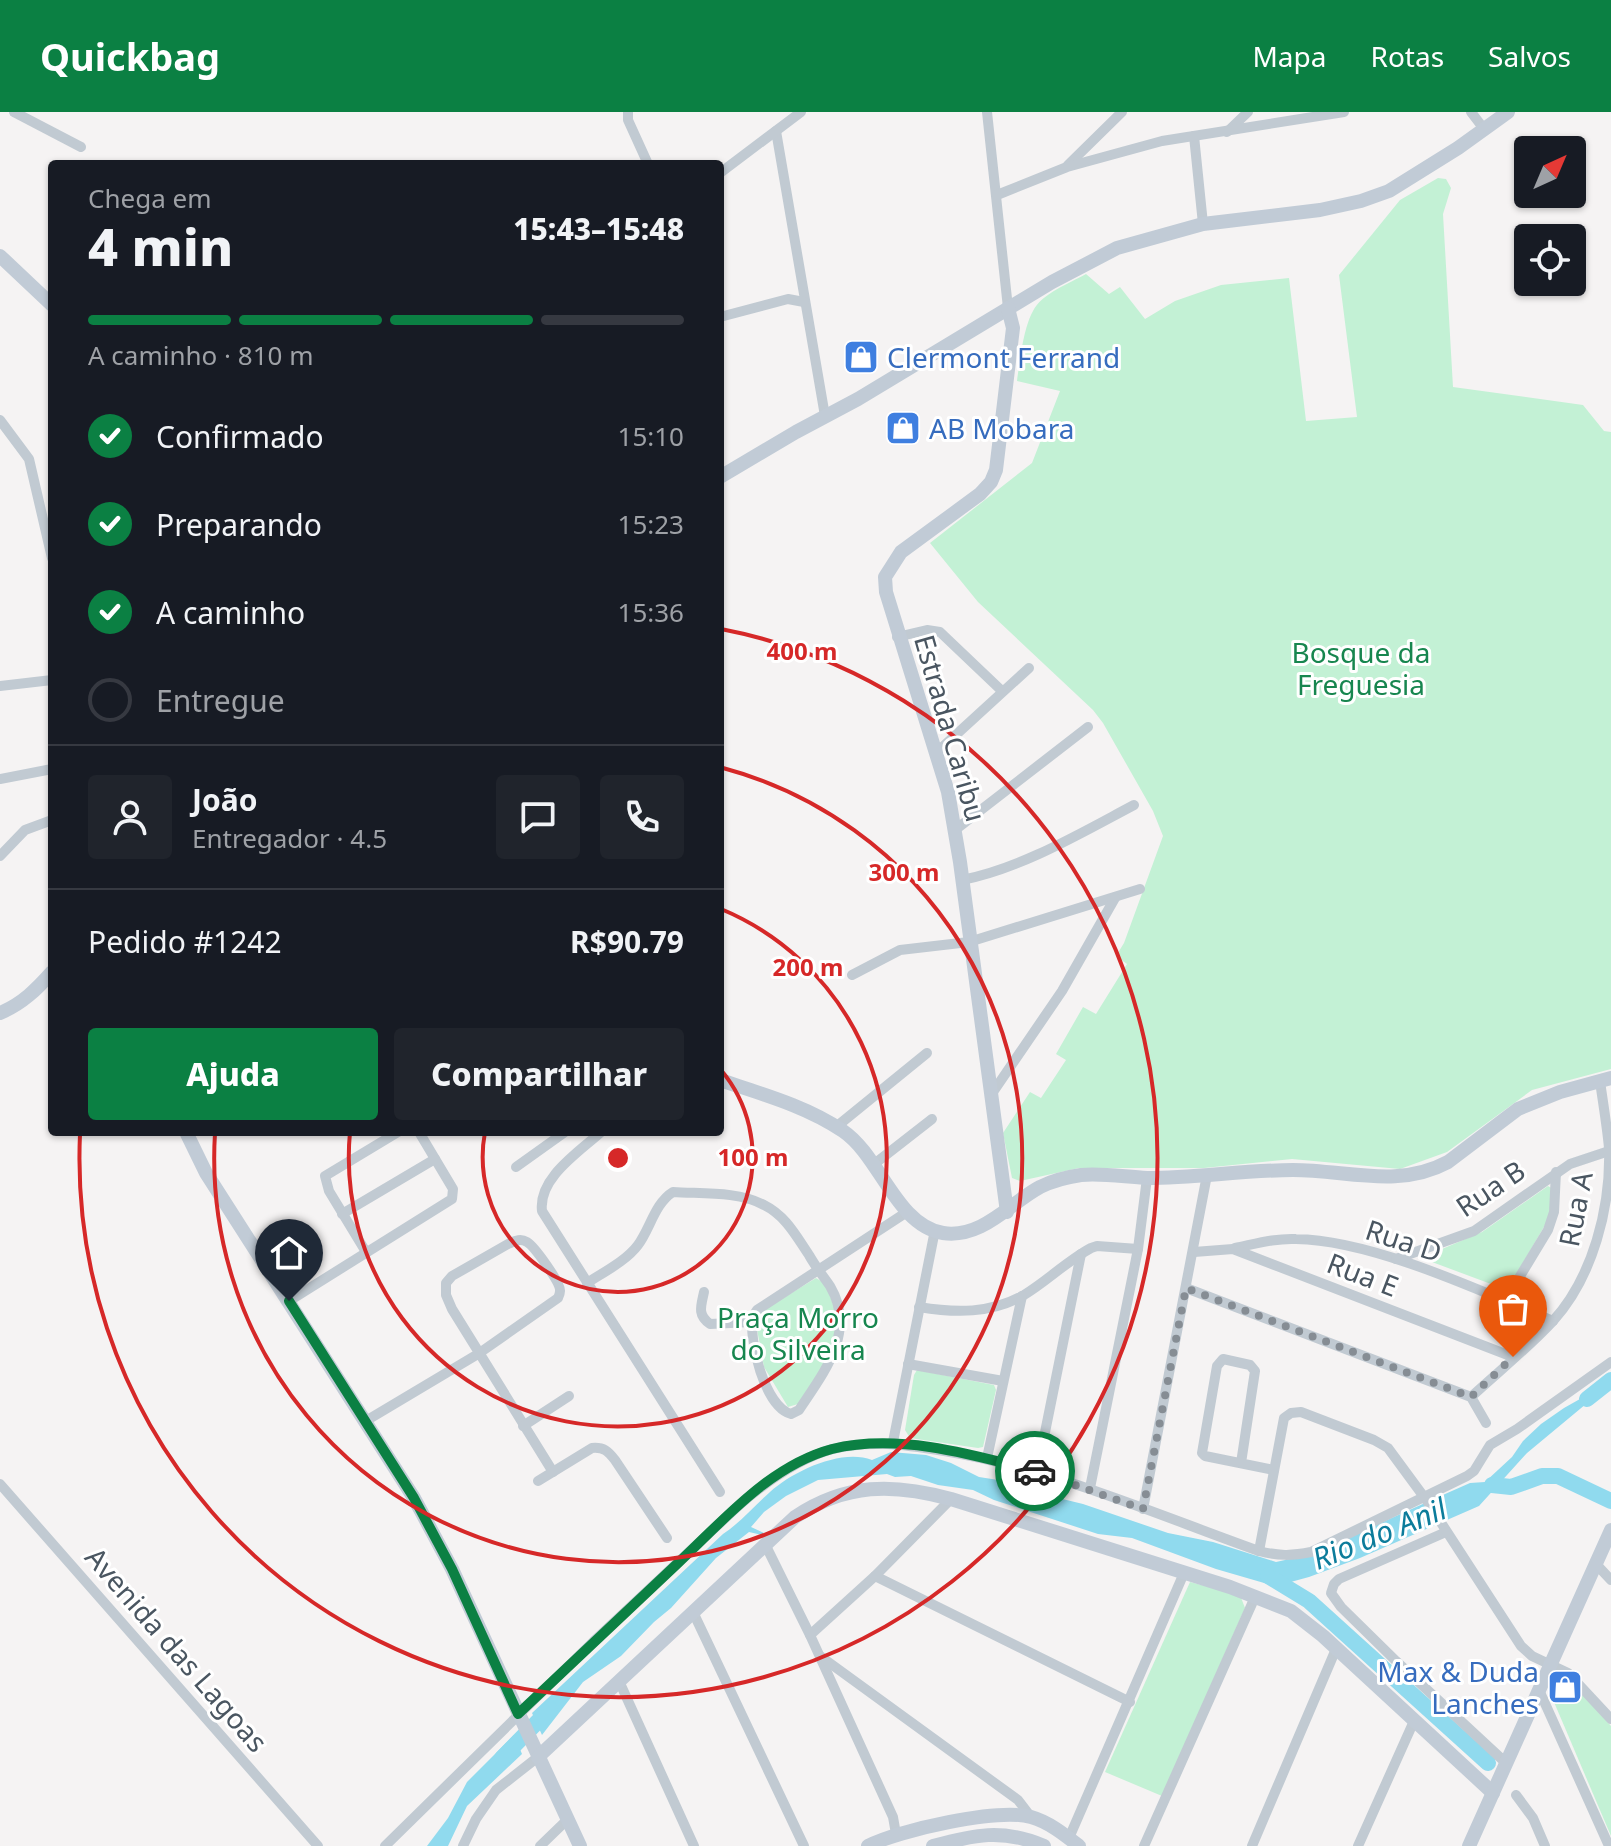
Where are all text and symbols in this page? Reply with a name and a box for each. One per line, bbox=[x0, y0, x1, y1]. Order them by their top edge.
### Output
text: Quickbag bbox=[40, 30, 220, 82]
text: Mapa bbox=[1252, 37, 1327, 75]
text: Rotas bbox=[1371, 37, 1444, 75]
text: Salvos bbox=[1488, 37, 1571, 75]
north arrow bbox=[1514, 136, 1586, 208]
map controls bbox=[1514, 136, 1586, 296]
text: Chega em bbox=[88, 180, 211, 216]
text: 15:43–15:48 bbox=[513, 208, 684, 249]
text: 4 min bbox=[88, 210, 233, 281]
button: locate bbox=[1514, 224, 1586, 296]
text: A caminho · 810 m bbox=[88, 337, 314, 373]
shop icon: Clermont Ferrand bbox=[842, 338, 880, 376]
place label: Clermont Ferrand bbox=[887, 338, 1120, 376]
shop icon: AB Mobara bbox=[884, 409, 922, 447]
place label: AB Mobara bbox=[929, 409, 1074, 447]
icon: check bbox=[88, 414, 132, 458]
text: Confirmado bbox=[156, 416, 324, 457]
text: 15:10 bbox=[618, 418, 684, 454]
icon: check bbox=[88, 502, 132, 546]
text: Preparando bbox=[156, 504, 322, 545]
text: 15:23 bbox=[618, 506, 684, 542]
icon: check bbox=[88, 590, 132, 634]
text: A caminho bbox=[156, 592, 305, 633]
text: 15:36 bbox=[618, 594, 684, 630]
street label: Estrada Caribu bbox=[906, 630, 996, 826]
park label: Bosque da Freguesia bbox=[1291, 633, 1431, 703]
text: 400 m bbox=[767, 634, 837, 667]
text: Entregue bbox=[156, 680, 285, 721]
button: person bbox=[88, 775, 172, 859]
button: chat bbox=[496, 775, 580, 859]
button: phone bbox=[600, 775, 684, 859]
text: João bbox=[192, 779, 257, 820]
text: Entregador · 4.5 bbox=[192, 820, 387, 856]
text: 300 m bbox=[869, 855, 939, 888]
text: Pedido #1242 bbox=[88, 921, 282, 962]
text: R$90.79 bbox=[570, 921, 684, 962]
text: 200 m bbox=[773, 950, 843, 983]
button: Ajuda bbox=[88, 1028, 378, 1120]
button: Compartilhar bbox=[394, 1028, 684, 1120]
text: 100 m bbox=[718, 1140, 788, 1173]
centre of rings bbox=[604, 1144, 632, 1172]
street label: Rua B bbox=[1448, 1151, 1532, 1225]
street label: Rua A bbox=[1549, 1168, 1601, 1250]
street label: Rua D bbox=[1361, 1210, 1447, 1270]
pin bbox=[255, 1219, 323, 1301]
icon: home bbox=[267, 1231, 311, 1275]
street label: Rua E bbox=[1322, 1243, 1404, 1305]
pin bbox=[1479, 1275, 1547, 1357]
icon: bag bbox=[1491, 1287, 1535, 1331]
park label: Praça Morro do Silveira bbox=[717, 1298, 879, 1368]
courier bbox=[995, 1431, 1075, 1511]
icon: car bbox=[1013, 1449, 1057, 1493]
water label: Rio do Anil bbox=[1306, 1487, 1453, 1578]
street label: Avenida das Lagoas bbox=[77, 1538, 277, 1760]
place label: Max & Duda Lanches bbox=[1377, 1652, 1539, 1722]
shop icon: Max & Duda Lanches bbox=[1546, 1668, 1584, 1706]

